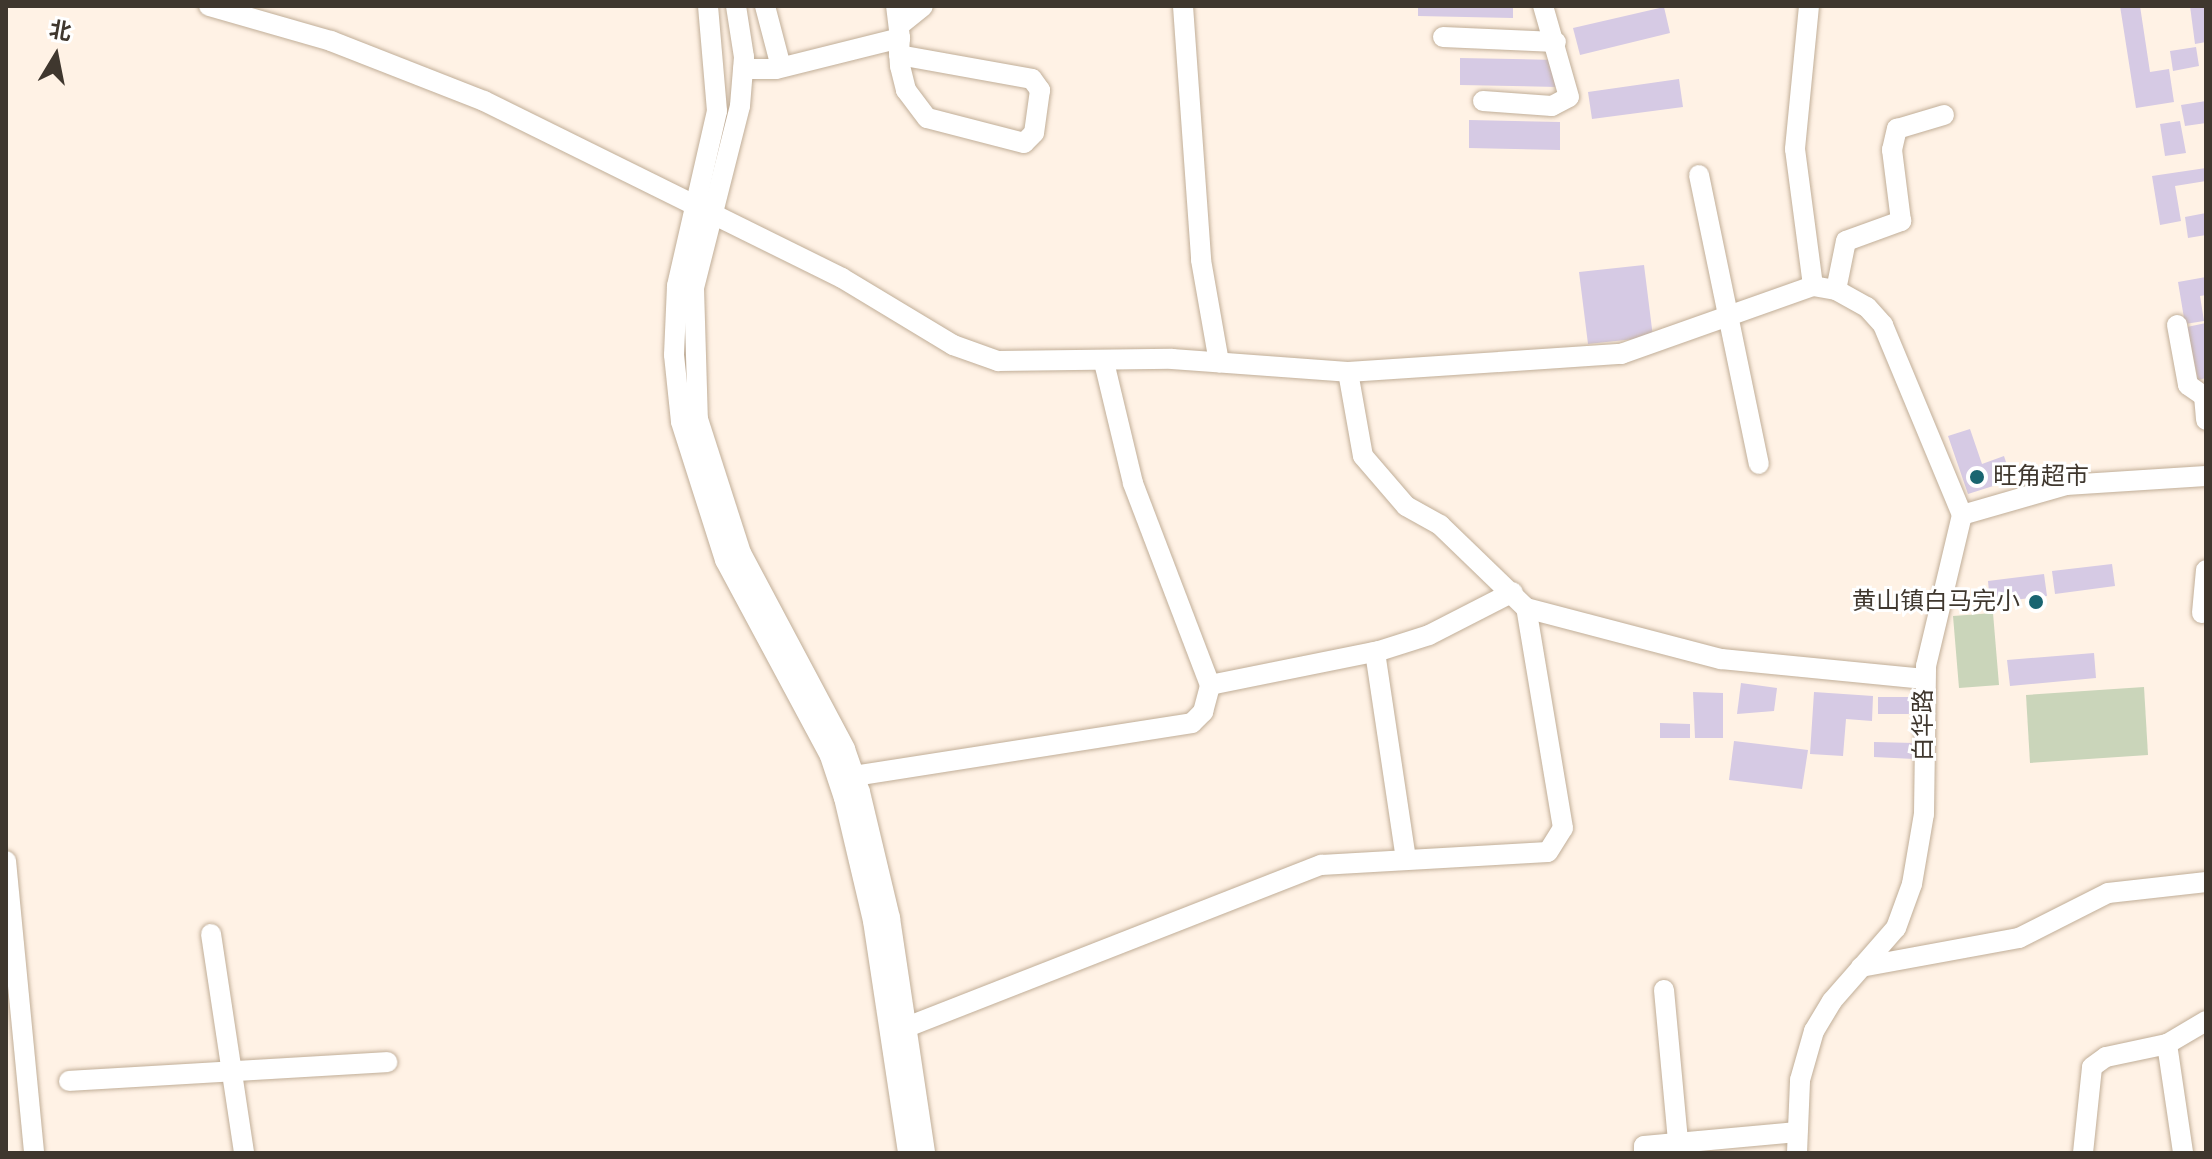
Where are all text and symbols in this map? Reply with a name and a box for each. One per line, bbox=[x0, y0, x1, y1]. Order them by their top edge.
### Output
north arrow bbox=[16, 16, 96, 96]
text: 北 bbox=[47, 17, 73, 47]
place label: 旺角超市 bbox=[1993, 463, 2089, 491]
marker: 旺角超市 bbox=[1968, 468, 1986, 486]
place label: 黄山镇白马完小 bbox=[1852, 588, 2020, 616]
marker: 黄山镇白马完小 bbox=[2027, 593, 2045, 611]
street label: 白华路 bbox=[1910, 689, 1938, 761]

